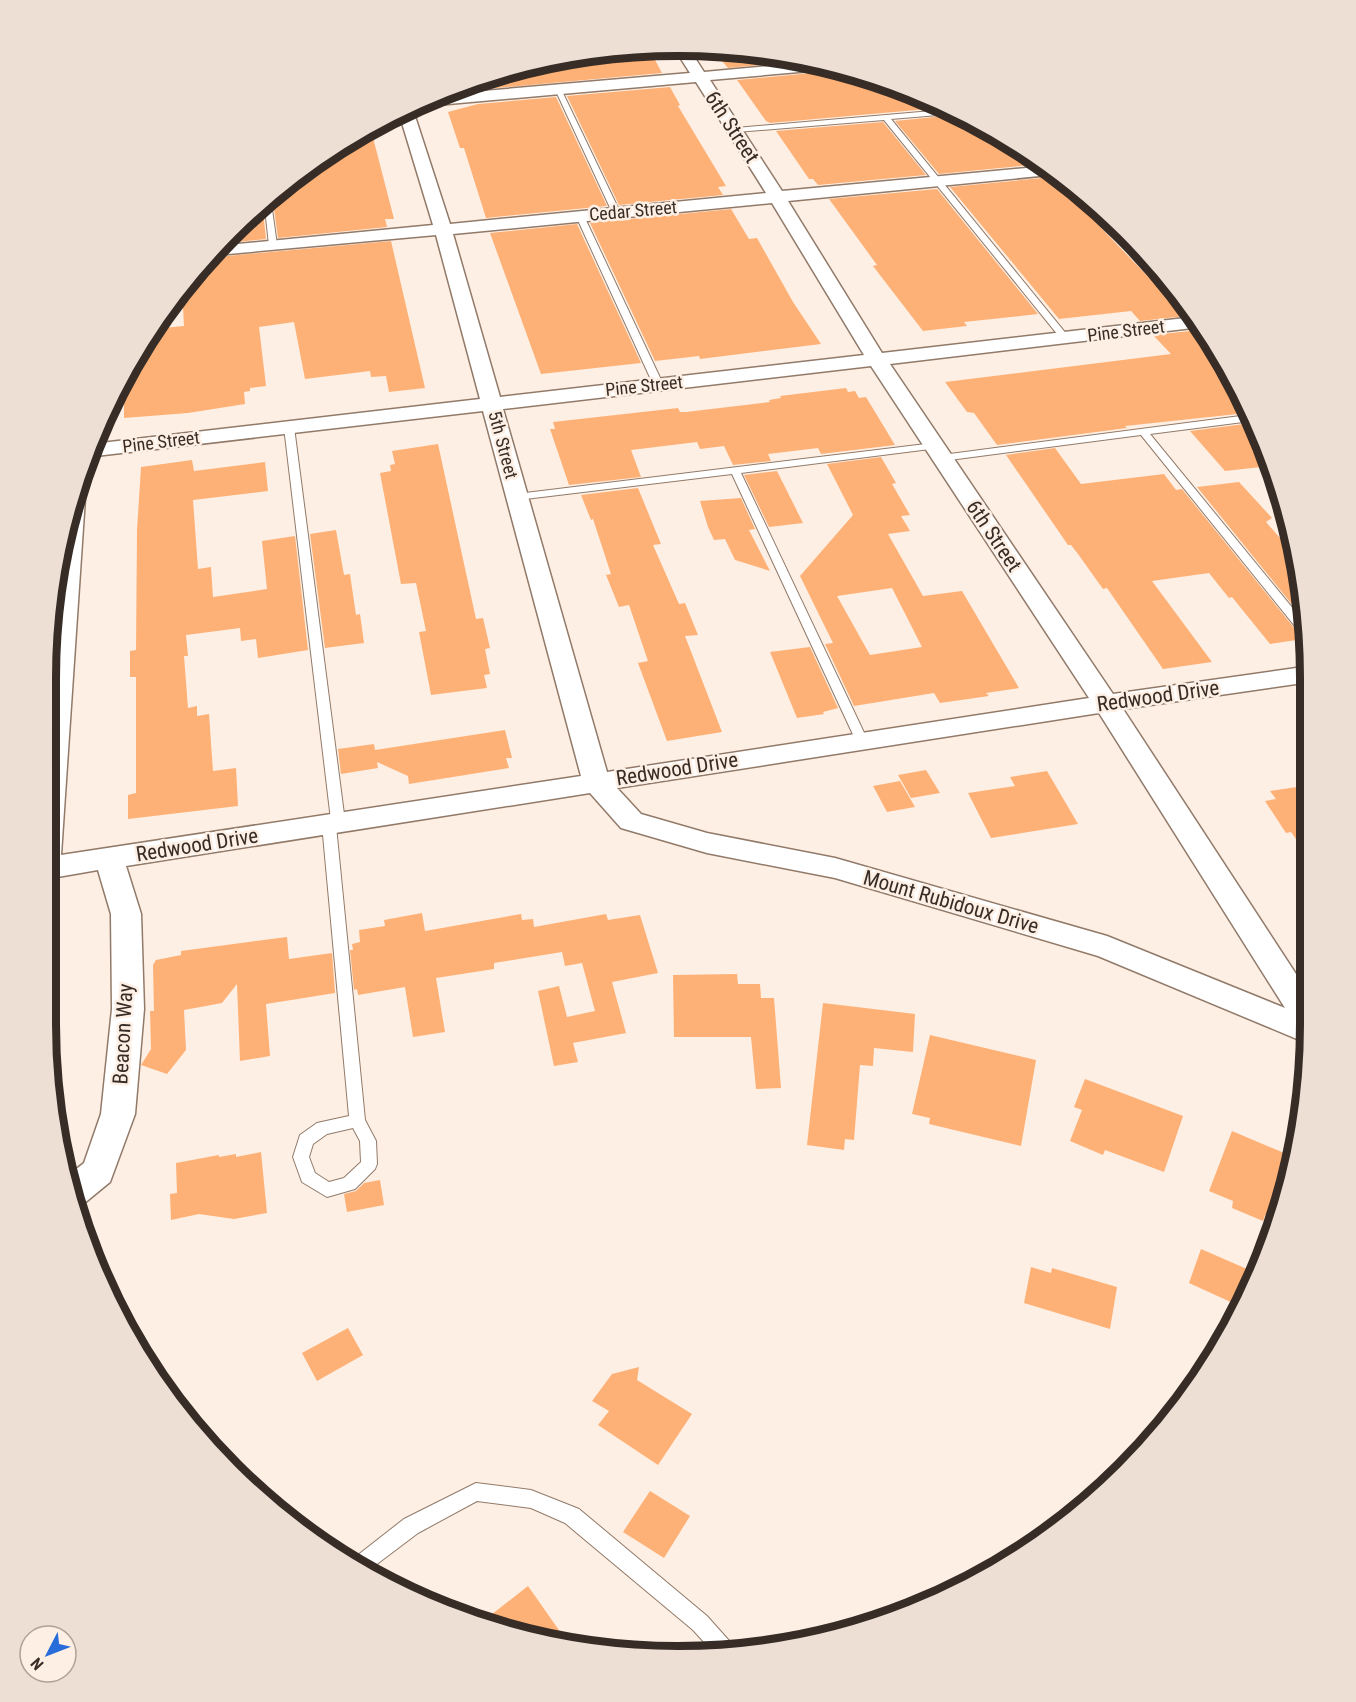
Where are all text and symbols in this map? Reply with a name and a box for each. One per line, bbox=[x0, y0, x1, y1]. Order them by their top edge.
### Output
street label: 6th Street bbox=[700, 87, 764, 167]
street label: Cedar Street bbox=[588, 196, 678, 225]
street label: Pine Street bbox=[1086, 315, 1166, 346]
street label: Pine Street bbox=[604, 371, 684, 400]
street label: 5th Street bbox=[484, 409, 523, 481]
street label: Pine Street bbox=[121, 426, 201, 457]
street label: 6th Street bbox=[961, 496, 1027, 576]
street label: Redwood Drive bbox=[1095, 676, 1221, 716]
street label: Redwood Drive bbox=[614, 747, 740, 790]
street label: Redwood Drive bbox=[134, 823, 260, 866]
street label: Mount Rubidoux Drive bbox=[861, 865, 1042, 939]
street label: Beacon Way bbox=[108, 983, 138, 1085]
north arrow bbox=[18, 1624, 78, 1684]
text: N bbox=[27, 1654, 48, 1674]

